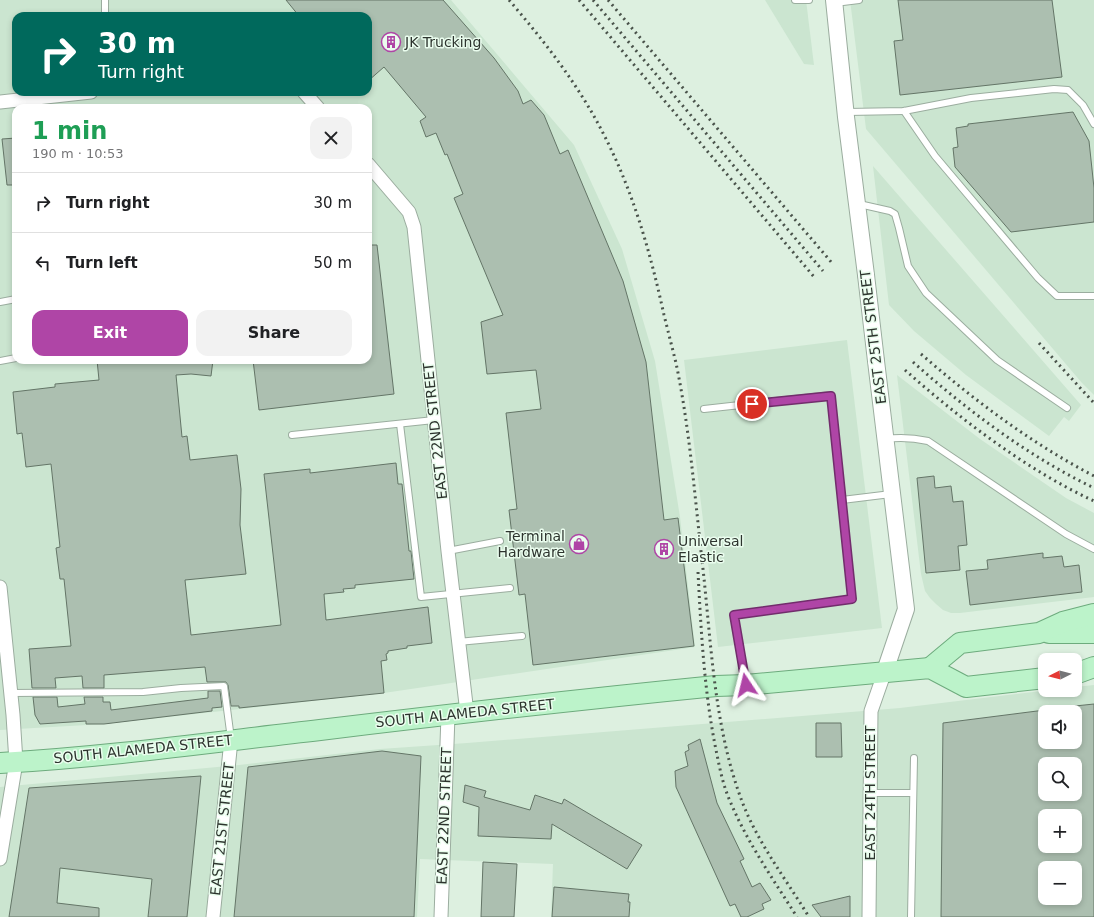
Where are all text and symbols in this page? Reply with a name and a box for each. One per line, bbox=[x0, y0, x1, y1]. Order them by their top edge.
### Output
text: 30 m bbox=[98, 27, 176, 60]
icon: right bbox=[32, 28, 84, 80]
building icon: JK Trucking bbox=[380, 31, 402, 53]
place label: JK Trucking bbox=[404, 34, 481, 50]
text: Turn right bbox=[98, 61, 184, 82]
text: 1 min bbox=[32, 117, 107, 145]
button: close bbox=[310, 117, 352, 159]
text: 190 m · 10:53 bbox=[32, 146, 123, 161]
icon: right bbox=[32, 192, 54, 214]
text: Turn right bbox=[66, 194, 150, 212]
text: 30 m bbox=[314, 194, 352, 212]
icon: left bbox=[32, 252, 54, 274]
text: Turn left bbox=[66, 254, 138, 272]
text: 50 m bbox=[314, 254, 352, 272]
street label: EAST 25TH STREET bbox=[857, 269, 889, 405]
button: Exit bbox=[32, 310, 188, 356]
button: Share bbox=[196, 310, 352, 356]
street label: EAST 22ND STREET bbox=[420, 361, 450, 500]
pin bbox=[735, 387, 769, 421]
icon: arrive bbox=[741, 393, 763, 415]
place label: Terminal Hardware bbox=[497, 528, 565, 560]
shop icon: Terminal Hardware bbox=[568, 533, 590, 555]
place label: Universal Elastic bbox=[678, 533, 743, 565]
building icon: Universal Elastic bbox=[653, 538, 675, 560]
north arrow bbox=[1038, 653, 1082, 697]
map controls bbox=[1038, 653, 1082, 905]
position arrow bbox=[725, 664, 767, 706]
street label: SOUTH ALAMEDA STREET bbox=[375, 696, 556, 730]
button: sound bbox=[1038, 705, 1082, 749]
street label: EAST 24TH STREET bbox=[862, 725, 878, 861]
street label: SOUTH ALAMEDA STREET bbox=[53, 732, 234, 766]
street label: EAST 22ND STREET bbox=[434, 747, 454, 885]
button: search bbox=[1038, 757, 1082, 801]
street label: EAST 21ST STREET bbox=[207, 761, 237, 896]
button: + bbox=[1038, 809, 1082, 853]
button: − bbox=[1038, 861, 1082, 905]

